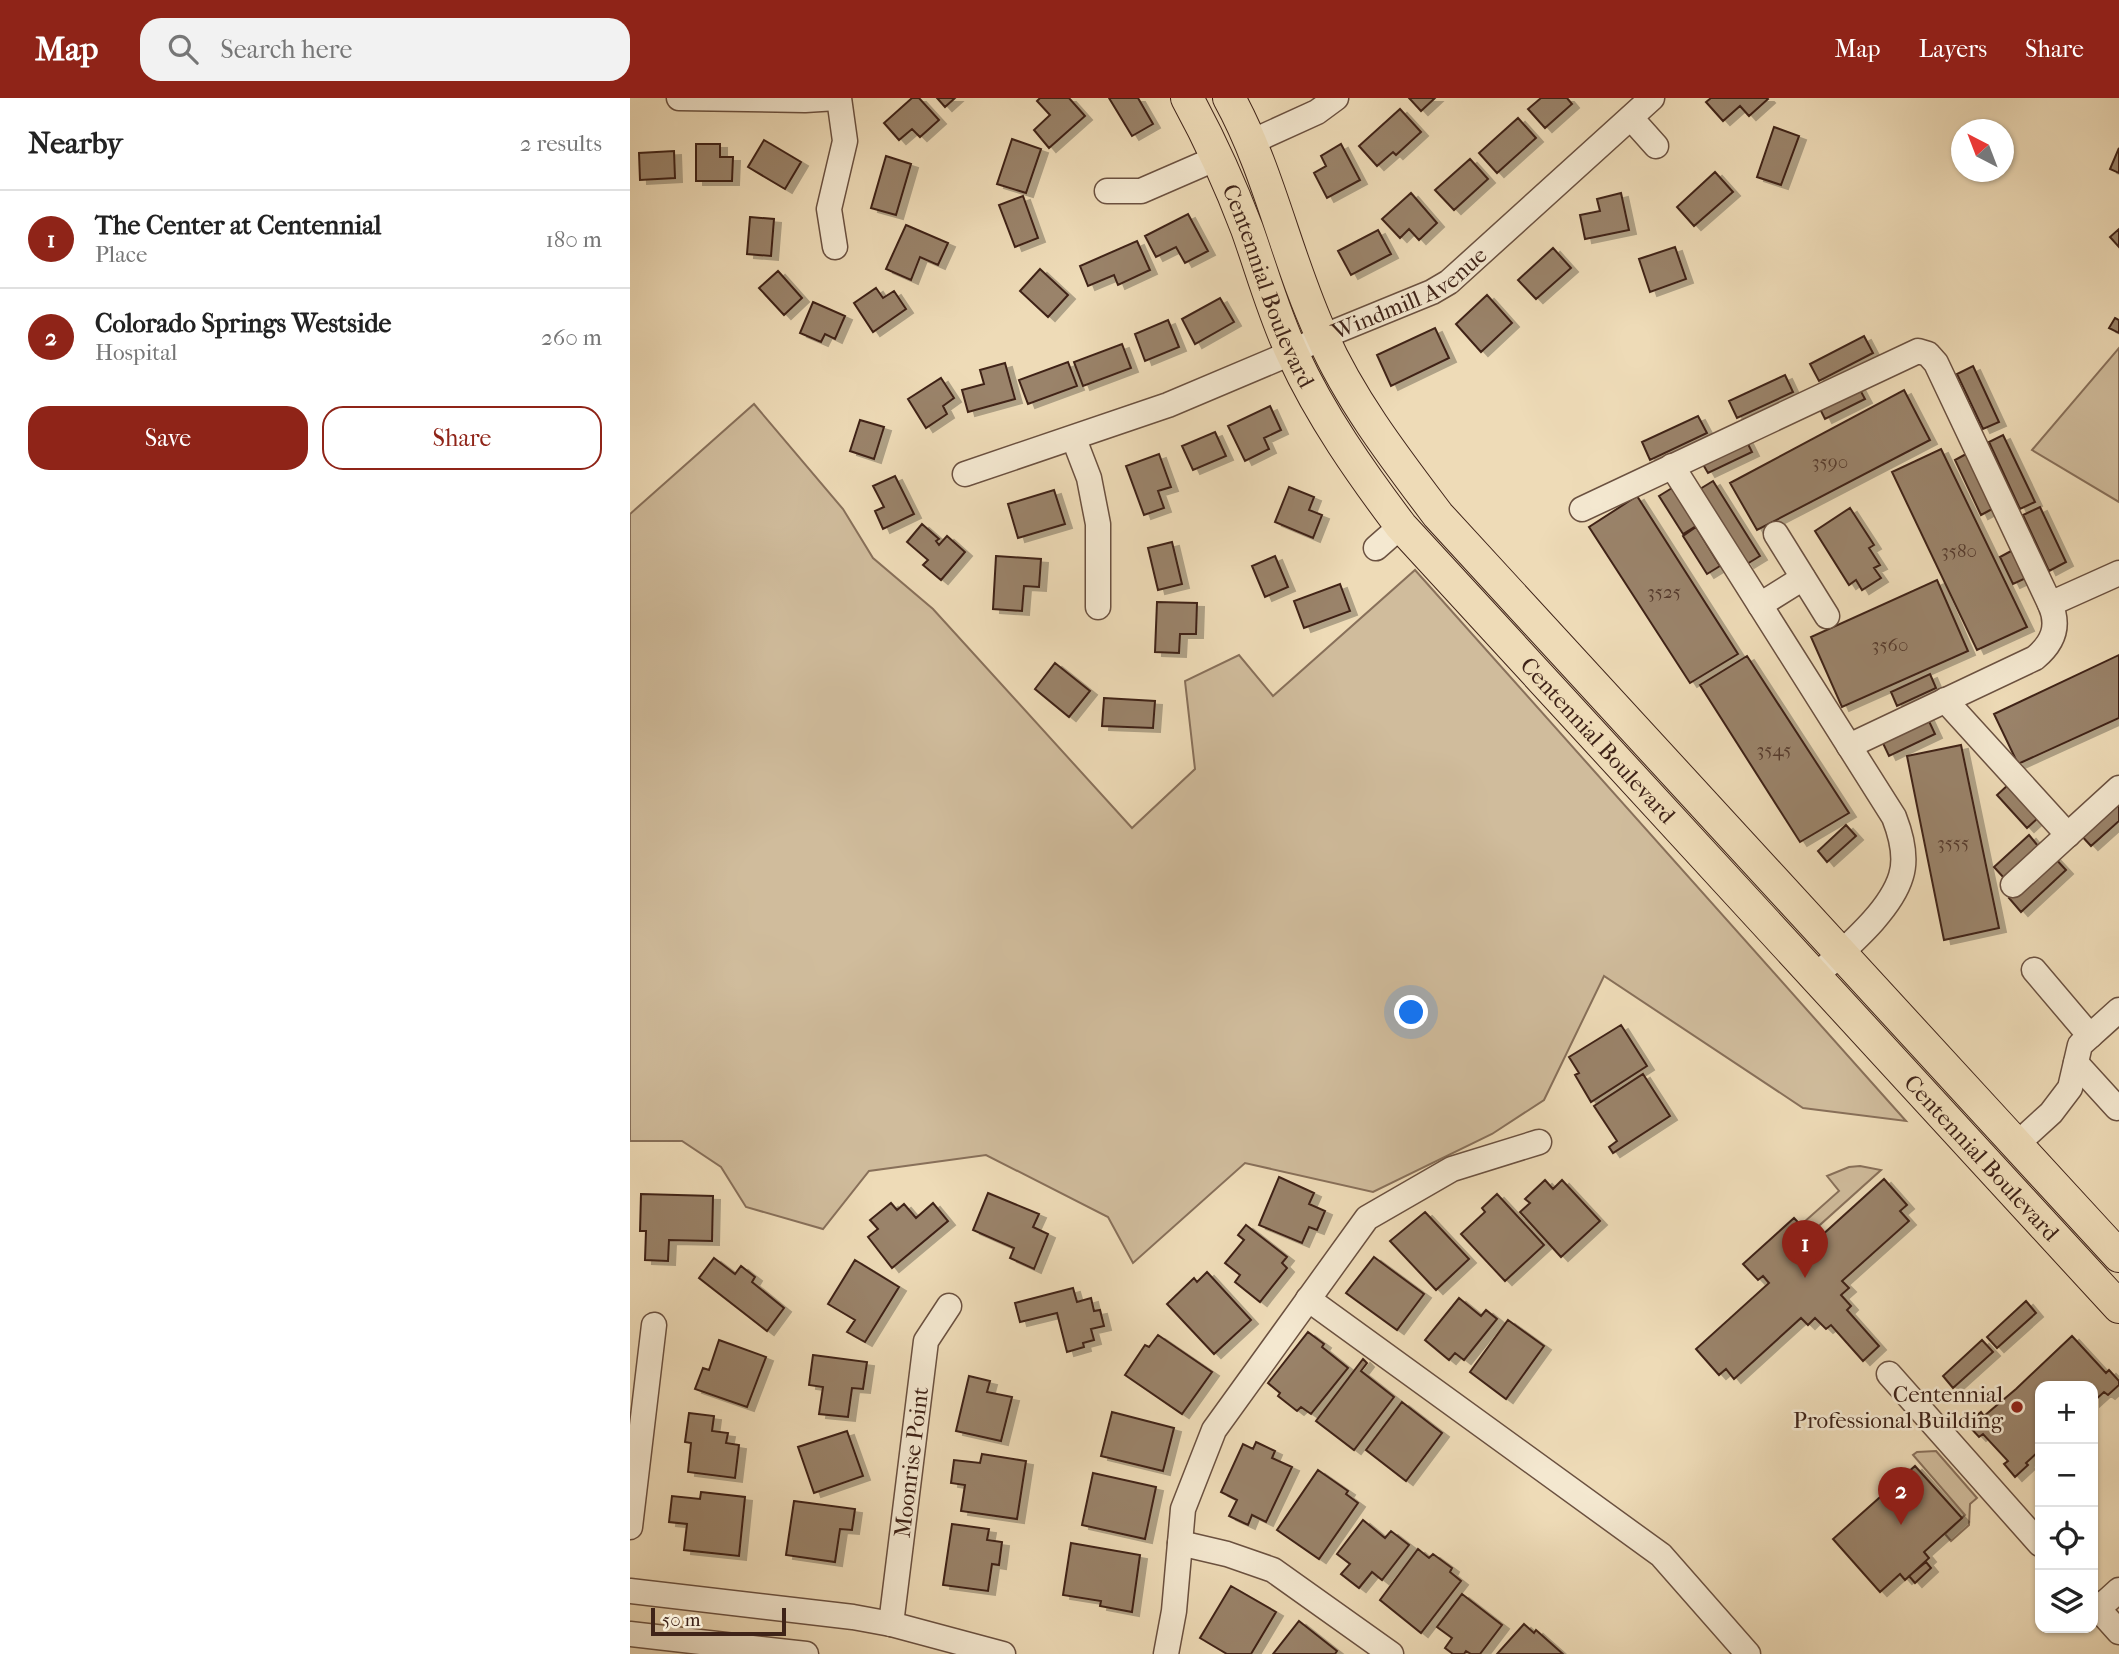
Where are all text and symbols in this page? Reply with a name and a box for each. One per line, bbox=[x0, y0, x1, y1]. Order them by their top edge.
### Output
search box bbox=[140, 18, 630, 81]
text: Map bbox=[35, 30, 98, 69]
icon: search bbox=[164, 30, 202, 68]
text: Search here bbox=[220, 34, 352, 65]
text: Map bbox=[1835, 35, 1881, 63]
text: Layers bbox=[1919, 35, 1987, 63]
text: Share bbox=[2025, 35, 2084, 63]
north arrow bbox=[1951, 119, 2014, 182]
text: Nearby bbox=[28, 126, 123, 161]
text: 2 results bbox=[520, 130, 602, 157]
street label: Centennial Boulevard bbox=[1216, 180, 1320, 393]
text: The Center at Centennial bbox=[95, 210, 381, 241]
text: 1 bbox=[47, 226, 55, 253]
text: 180 m bbox=[545, 226, 602, 253]
text: Place bbox=[95, 241, 147, 268]
street label: Windmill Avenue bbox=[1327, 241, 1493, 346]
text: Colorado Springs Westside bbox=[95, 308, 391, 339]
text: 2 bbox=[45, 324, 57, 351]
text: 260 m bbox=[541, 324, 602, 351]
text: Hospital bbox=[95, 339, 177, 366]
button: Save bbox=[28, 406, 308, 470]
button: Share bbox=[322, 406, 602, 470]
house number: 3590 bbox=[1812, 451, 1848, 473]
house number: 3580 bbox=[1941, 540, 1977, 562]
house number: 3525 bbox=[1647, 581, 1681, 603]
house number: 3560 bbox=[1872, 634, 1908, 656]
street label: Centennial Boulevard bbox=[1515, 652, 1681, 830]
house number: 3545 bbox=[1757, 739, 1791, 761]
house number: 3555 bbox=[1937, 832, 1969, 854]
your location bbox=[1394, 995, 1428, 1029]
street label: Centennial Boulevard bbox=[1898, 1069, 2065, 1247]
pin: 1 bbox=[1782, 1220, 1828, 1278]
place label: Centennial Professional Building bbox=[1793, 1381, 2004, 1434]
map controls bbox=[2035, 1381, 2098, 1633]
button: + bbox=[2035, 1381, 2098, 1444]
street label: Moonrise Point bbox=[889, 1385, 934, 1539]
marker: Centennial Professional Building bbox=[2009, 1399, 2025, 1415]
button: − bbox=[2035, 1444, 2098, 1507]
pin: 2 bbox=[1878, 1467, 1924, 1525]
button: locate bbox=[2035, 1507, 2098, 1570]
button: layers bbox=[2035, 1570, 2098, 1633]
scale bar bbox=[651, 1605, 786, 1637]
text: 50 m bbox=[662, 1609, 701, 1631]

